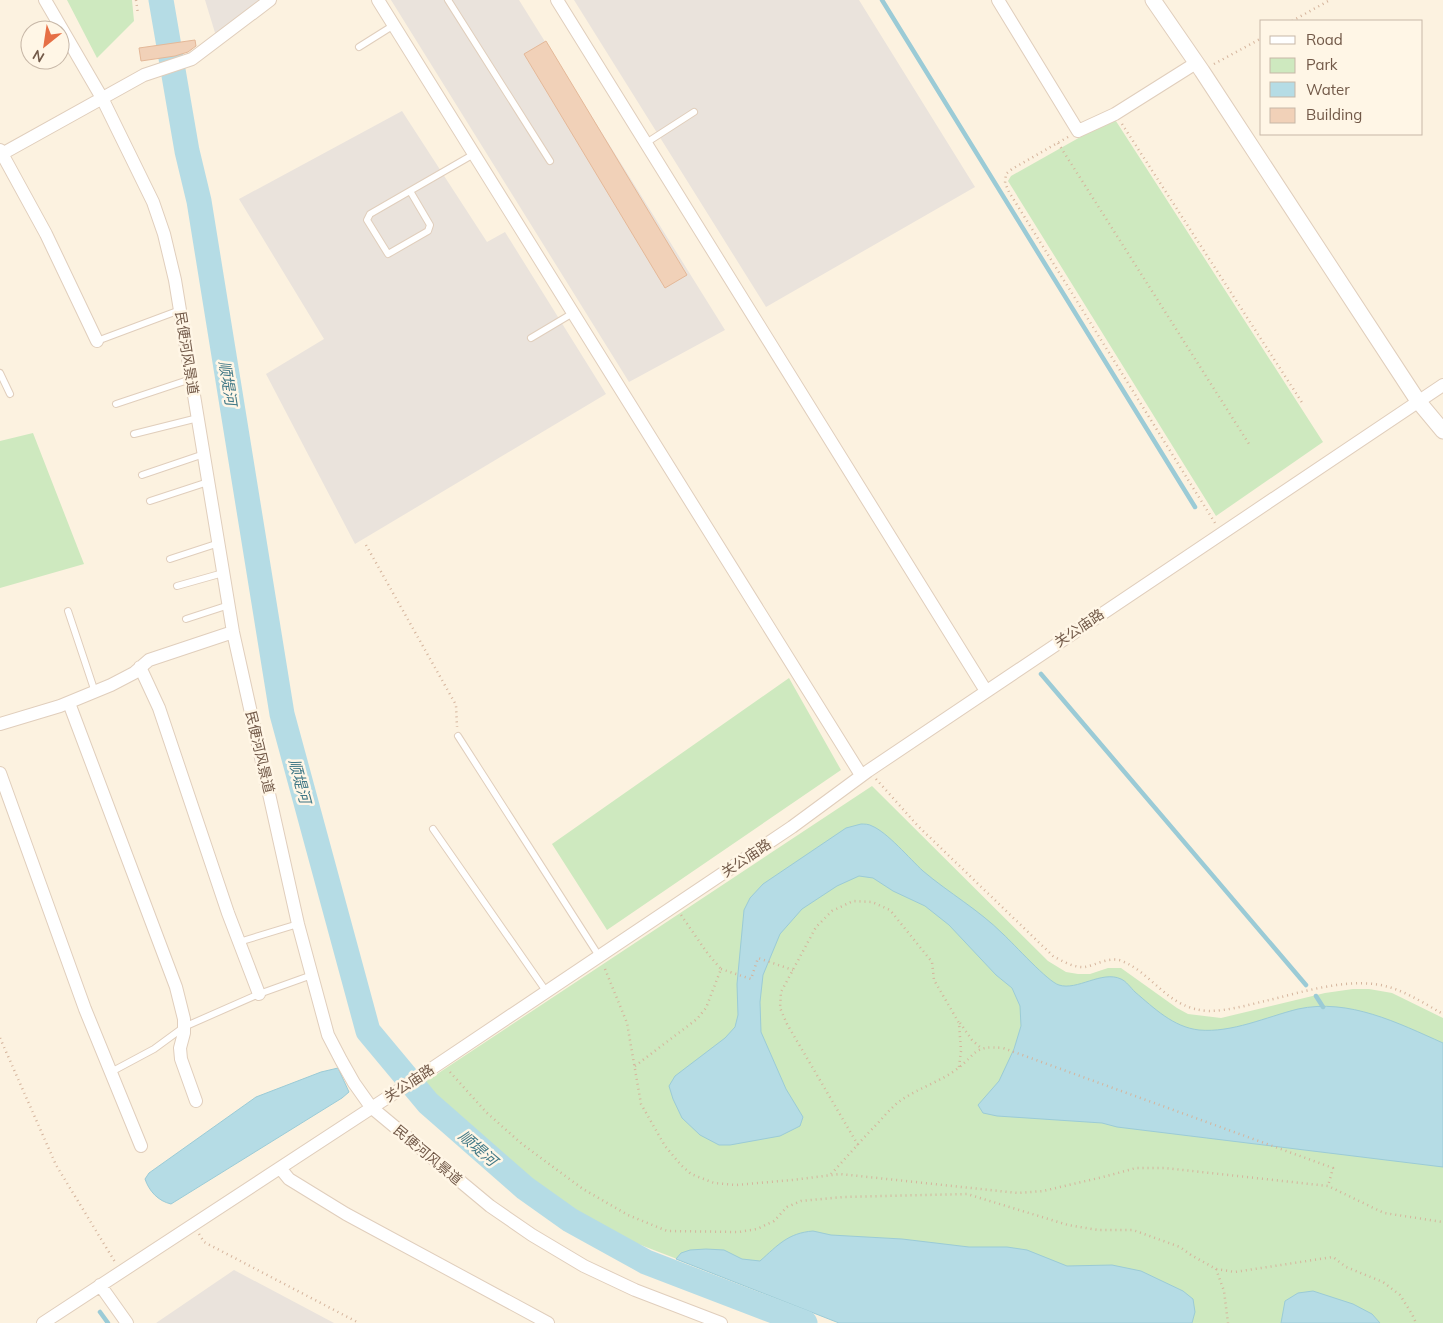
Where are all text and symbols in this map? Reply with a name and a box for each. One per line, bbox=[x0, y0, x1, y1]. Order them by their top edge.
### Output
north arrow bbox=[20, 20, 70, 70]
legend bbox=[1260, 20, 1423, 135]
text: Road bbox=[1306, 30, 1343, 49]
text: N bbox=[29, 46, 48, 67]
text: Park bbox=[1306, 55, 1338, 74]
text: Water bbox=[1306, 80, 1350, 99]
text: Building bbox=[1306, 105, 1362, 124]
street label: 民便河风景道 bbox=[172, 310, 202, 396]
water label: 顺堤河 bbox=[215, 359, 241, 410]
street label: 关公庙路 bbox=[1051, 605, 1107, 651]
street label: 民便河风景道 bbox=[242, 709, 278, 795]
water label: 顺堤河 bbox=[285, 757, 316, 808]
street label: 关公庙路 bbox=[718, 835, 774, 881]
street label: 关公庙路 bbox=[381, 1060, 437, 1106]
street label: 民便河风景道 bbox=[390, 1121, 466, 1189]
water label: 顺堤河 bbox=[455, 1126, 503, 1172]

